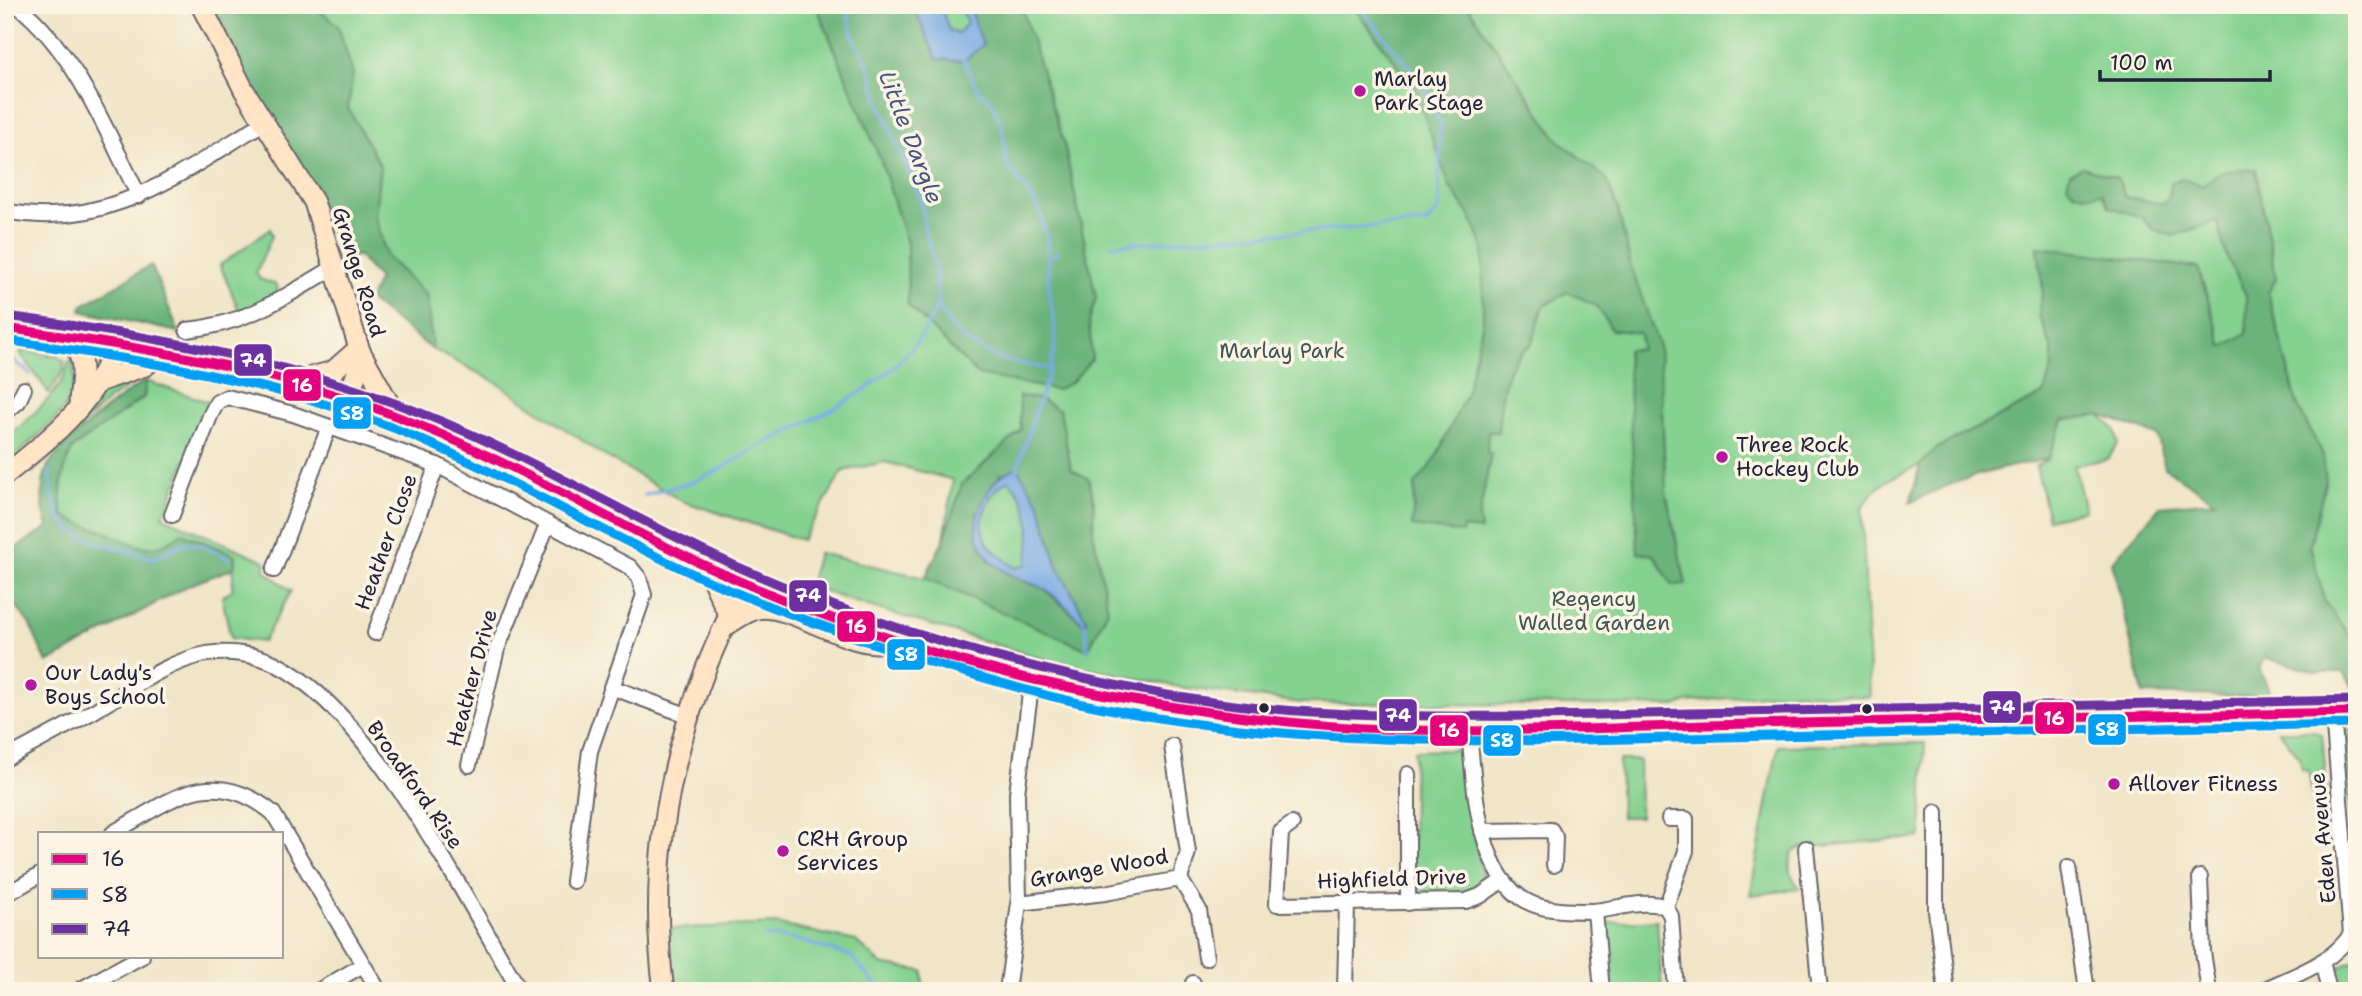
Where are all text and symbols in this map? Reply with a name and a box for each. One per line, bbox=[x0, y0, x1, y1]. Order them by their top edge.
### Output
scale bar bbox=[2100, 38, 2269, 82]
text: 100 m bbox=[2110, 49, 2173, 77]
place label: Marlay Park Stage bbox=[1374, 65, 1484, 117]
water label: Little Dargle bbox=[872, 66, 950, 208]
marker: Marlay Park Stage bbox=[1352, 83, 1368, 99]
street label: Grange Road bbox=[326, 203, 392, 341]
park label: Marlay Park bbox=[1219, 337, 1345, 365]
line badge: 74 bbox=[233, 343, 273, 377]
text: 74 bbox=[240, 348, 267, 373]
line badge: 16 bbox=[282, 368, 322, 402]
text: 16 bbox=[291, 373, 313, 398]
line badge: S8 bbox=[332, 396, 372, 430]
text: S8 bbox=[340, 401, 364, 426]
place label: Three Rock Hockey Club bbox=[1736, 431, 1859, 483]
marker: Three Rock Hockey Club bbox=[1714, 449, 1730, 465]
street label: Heather Close bbox=[348, 470, 424, 614]
line badge: 74 bbox=[788, 579, 828, 613]
text: 74 bbox=[795, 583, 822, 608]
park label: Regency Walled Garden bbox=[1518, 585, 1670, 637]
street label: Heather Drive bbox=[440, 606, 504, 750]
line badge: 16 bbox=[836, 610, 876, 643]
text: 16 bbox=[845, 614, 867, 639]
line badge: S8 bbox=[886, 638, 926, 671]
text: S8 bbox=[894, 642, 918, 667]
place label: Our Lady's Boys School bbox=[45, 659, 166, 711]
marker: Our Lady's Boys School bbox=[23, 677, 39, 693]
line badge: 74 bbox=[1982, 690, 2022, 724]
text: 74 bbox=[1989, 695, 2016, 720]
line badge: 74 bbox=[1378, 698, 1418, 732]
unlabelled marker bbox=[1257, 701, 1271, 715]
line badge: 16 bbox=[2034, 701, 2075, 735]
unlabelled marker bbox=[1860, 702, 1874, 716]
text: 74 bbox=[1385, 703, 1412, 728]
text: 16 bbox=[2043, 706, 2065, 731]
line badge: S8 bbox=[2087, 713, 2127, 746]
line badge: 16 bbox=[1429, 714, 1469, 747]
street label: Broadford Rise bbox=[360, 715, 470, 855]
text: S8 bbox=[2095, 717, 2119, 742]
text: 16 bbox=[1438, 718, 1460, 743]
line badge: S8 bbox=[1482, 724, 1522, 757]
text: S8 bbox=[1490, 728, 1514, 753]
place label: Allover Fitness bbox=[2128, 770, 2278, 798]
street label: Eden Avenue bbox=[2303, 771, 2343, 905]
marker: Allover Fitness bbox=[2106, 776, 2122, 792]
place label: CRH Group Services bbox=[797, 825, 908, 877]
legend bbox=[38, 832, 284, 958]
street label: Grange Wood bbox=[1028, 842, 1170, 894]
marker: CRH Group Services bbox=[775, 843, 791, 859]
text: 16 bbox=[102, 845, 125, 873]
street label: Highfield Drive bbox=[1317, 862, 1467, 896]
text: S8 bbox=[102, 881, 128, 909]
text: 74 bbox=[102, 915, 130, 943]

